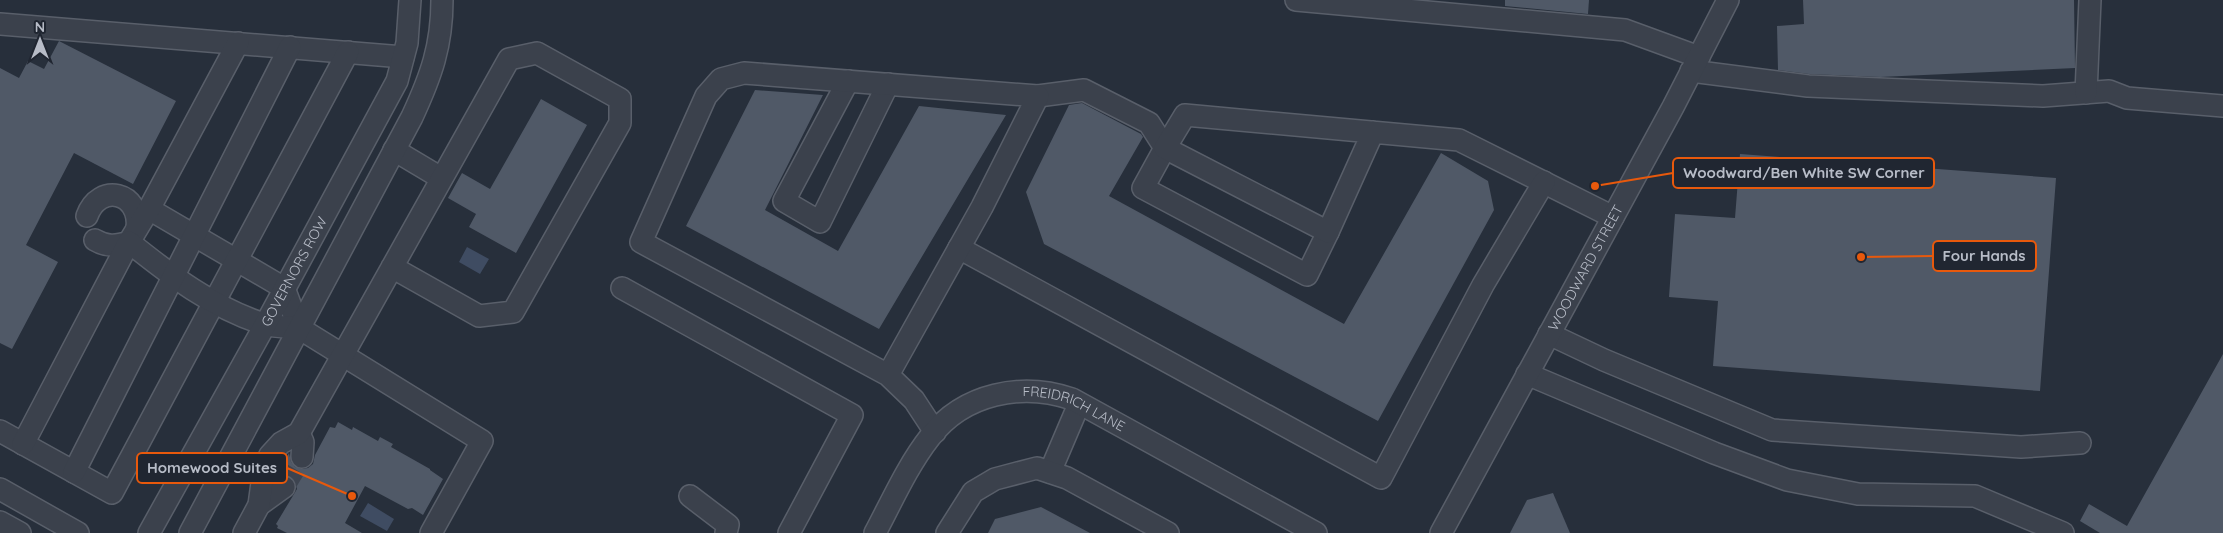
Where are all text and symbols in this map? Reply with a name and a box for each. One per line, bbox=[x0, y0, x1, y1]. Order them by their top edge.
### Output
north arrow bbox=[15, 15, 65, 65]
text: N bbox=[35, 18, 45, 36]
callout: Woodward/Ben White SW Corner bbox=[1673, 158, 1934, 188]
text: Woodward/Ben White SW Corner bbox=[1683, 163, 1925, 182]
street label: WOODWARD STREET bbox=[1544, 202, 1627, 334]
street label: GOVERNORS ROW bbox=[257, 213, 331, 330]
callout: Four Hands bbox=[1933, 241, 2036, 271]
text: Four Hands bbox=[1943, 246, 2025, 265]
street label: FREIDRICH LANE bbox=[1022, 382, 1128, 435]
callout: Homewood Suites bbox=[137, 453, 287, 483]
text: Homewood Suites bbox=[147, 458, 277, 477]

